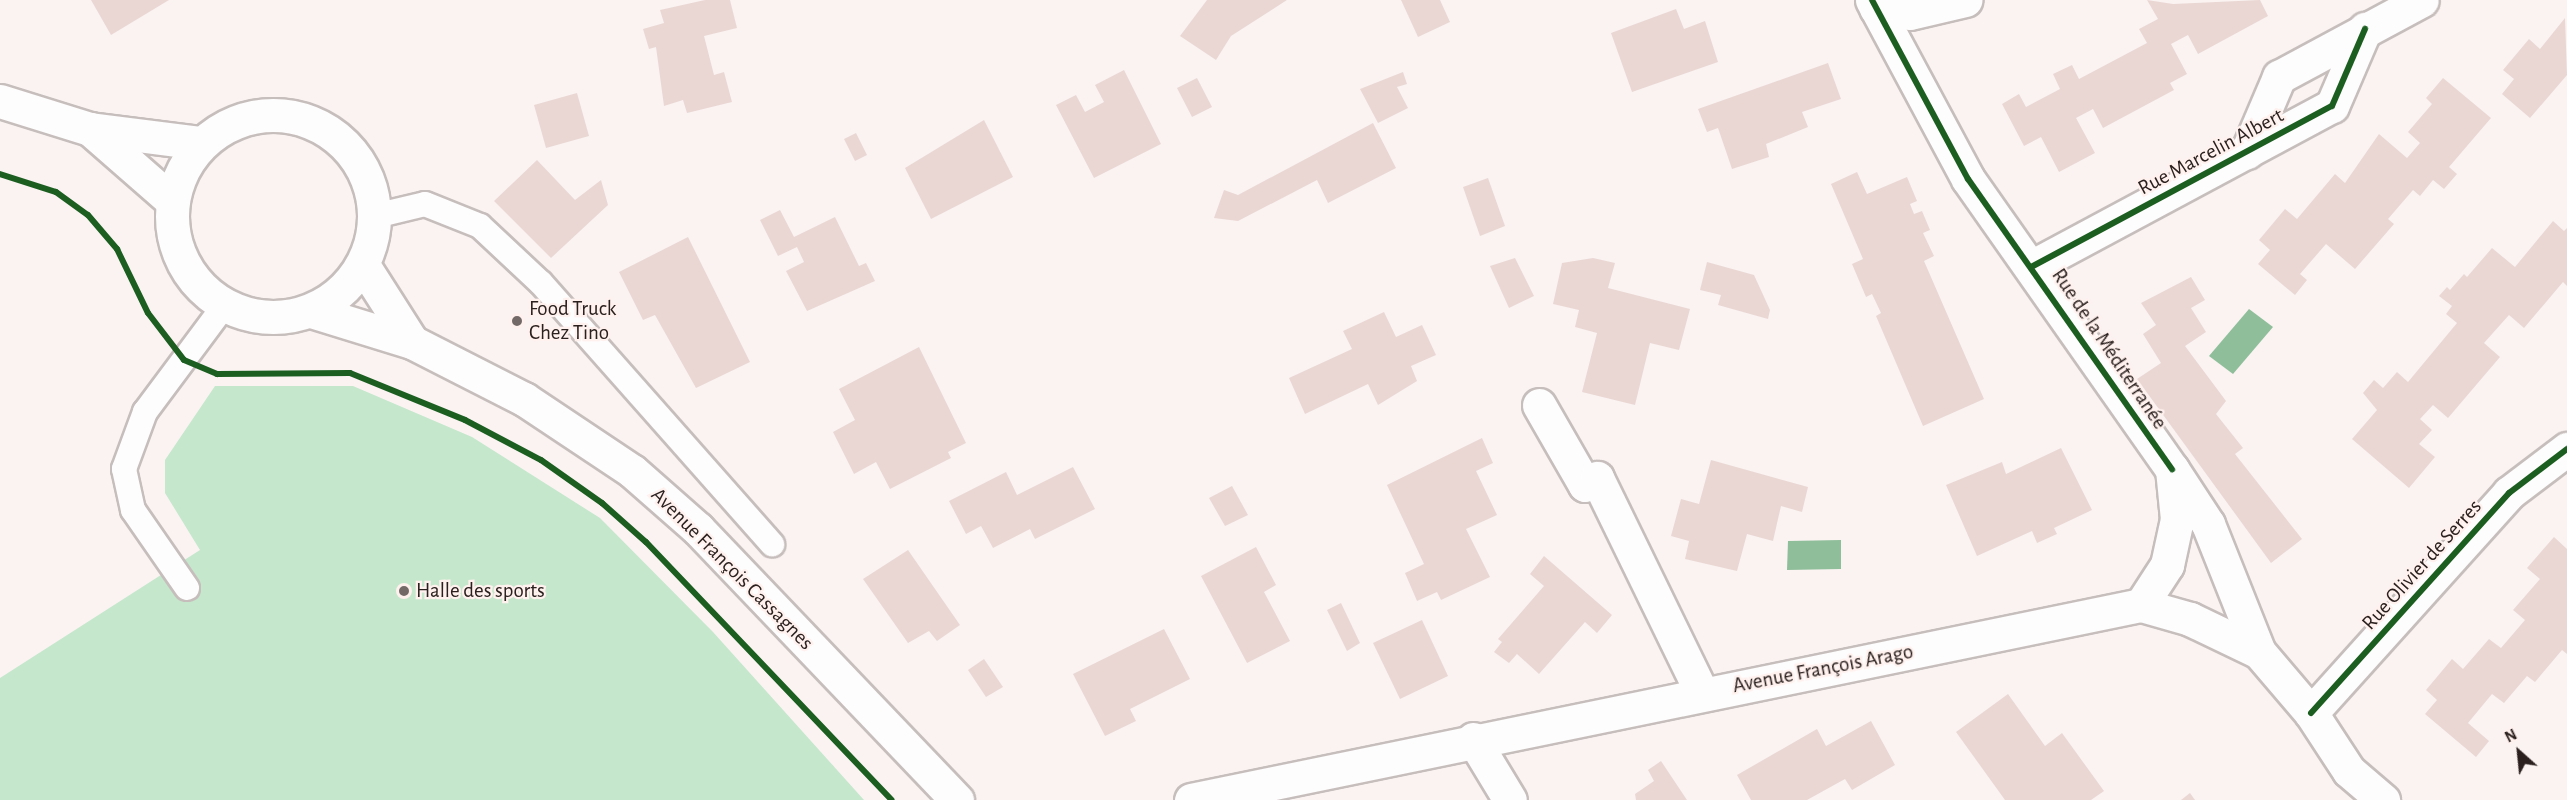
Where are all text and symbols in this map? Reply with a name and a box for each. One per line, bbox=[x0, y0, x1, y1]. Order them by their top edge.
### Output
street label: Rue Marcelin Albert bbox=[2134, 103, 2288, 201]
street label: Rue de la Méditerranée bbox=[2046, 264, 2172, 434]
place label: Food Truck Chez Tino bbox=[529, 296, 616, 346]
marker: Food Truck Chez Tino bbox=[510, 314, 524, 328]
street label: Avenue François Cassagnes bbox=[646, 483, 818, 655]
street label: Rue Olivier de Serres bbox=[2357, 495, 2487, 635]
place label: Halle des sports bbox=[416, 578, 545, 604]
marker: Halle des sports bbox=[397, 584, 411, 598]
street label: Avenue François Arago bbox=[1731, 639, 1915, 699]
north arrow bbox=[2489, 722, 2549, 782]
text: N bbox=[2502, 726, 2519, 746]

